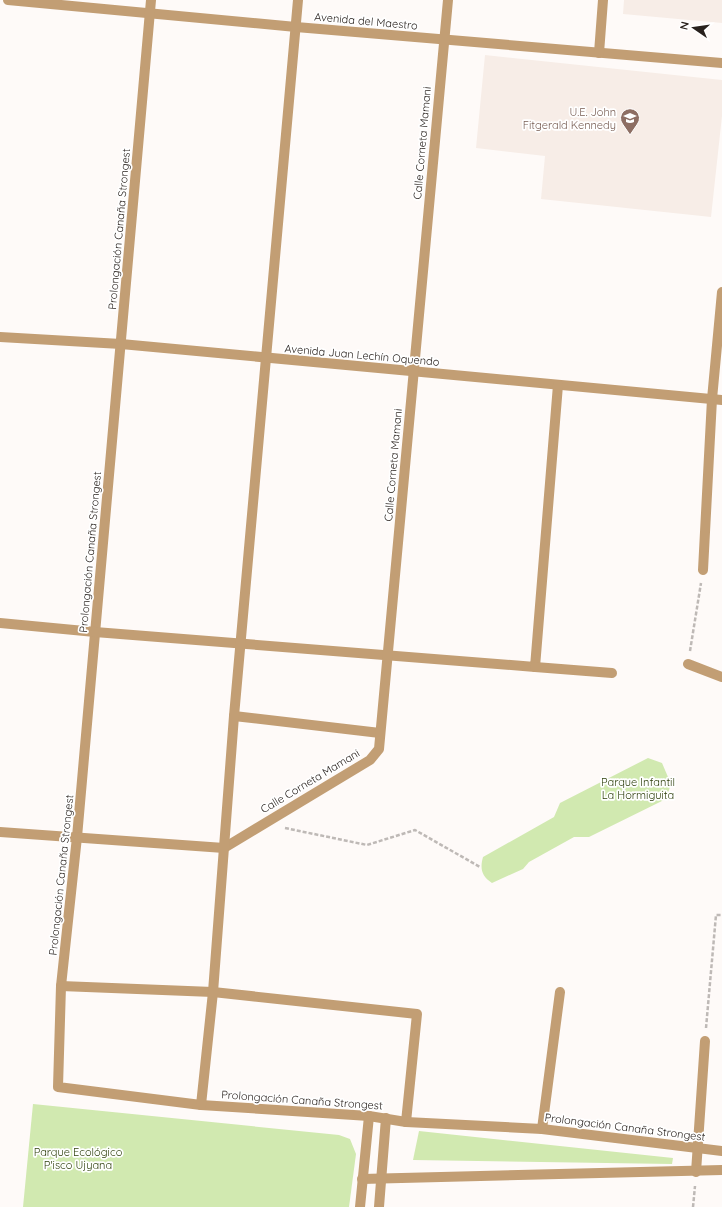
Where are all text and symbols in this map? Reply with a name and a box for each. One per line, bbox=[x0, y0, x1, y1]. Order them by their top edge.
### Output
north arrow bbox=[674, 8, 714, 48]
street label: Avenida del Maestro bbox=[314, 10, 419, 33]
text: N bbox=[677, 20, 692, 31]
street label: Calle Corneta Mamani bbox=[410, 86, 434, 200]
place label: U.E. John Fitgerald Kennedy bbox=[523, 105, 616, 132]
school or university icon: U.E. John Fitgerald Kennedy bbox=[619, 107, 641, 135]
street label: Prolongación Canaña Strongest bbox=[105, 148, 133, 310]
street label: Avenida Juan Lechín Oquendo bbox=[284, 341, 440, 369]
street label: Calle Corneta Mamani bbox=[381, 408, 405, 522]
street label: Prolongación Canaña Strongest bbox=[76, 471, 104, 633]
street label: Calle Corneta Mamani bbox=[258, 746, 362, 816]
park label: Parque Infantil La Hormiguita bbox=[601, 775, 675, 802]
street label: Prolongación Canaña Strongest bbox=[46, 794, 76, 956]
street label: Prolongación Canaña Strongest bbox=[221, 1087, 383, 1113]
street label: Prolongación Canaña Strongest bbox=[544, 1110, 706, 1144]
park label: Parque Ecológico P'isco Ujyana bbox=[34, 1145, 123, 1172]

